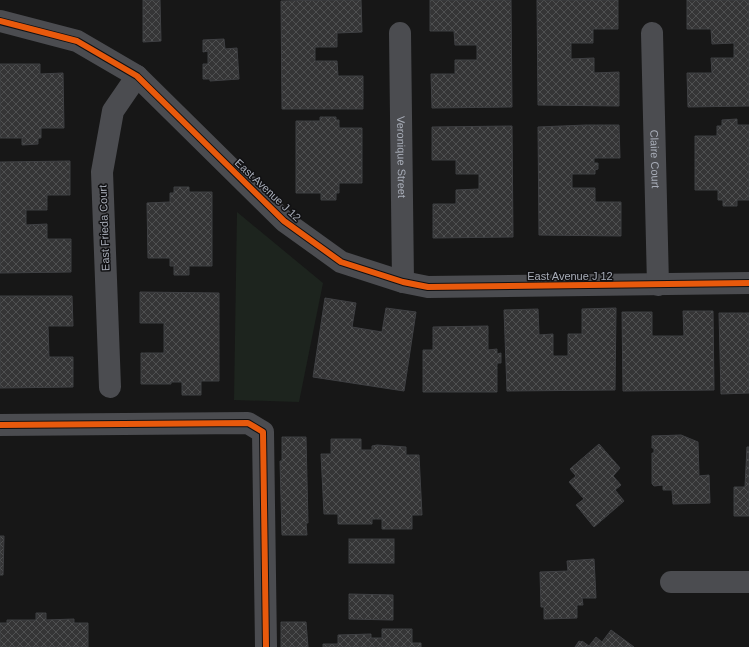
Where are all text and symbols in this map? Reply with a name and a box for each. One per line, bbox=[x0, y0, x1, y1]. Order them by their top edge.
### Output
street label: Veronique Street bbox=[395, 116, 408, 198]
street label: Claire Court bbox=[648, 129, 662, 188]
street label: East Avenue J 12 bbox=[233, 156, 303, 224]
street label: East Frieda Court bbox=[96, 185, 112, 271]
street label: East Avenue J 12 bbox=[527, 270, 613, 282]

